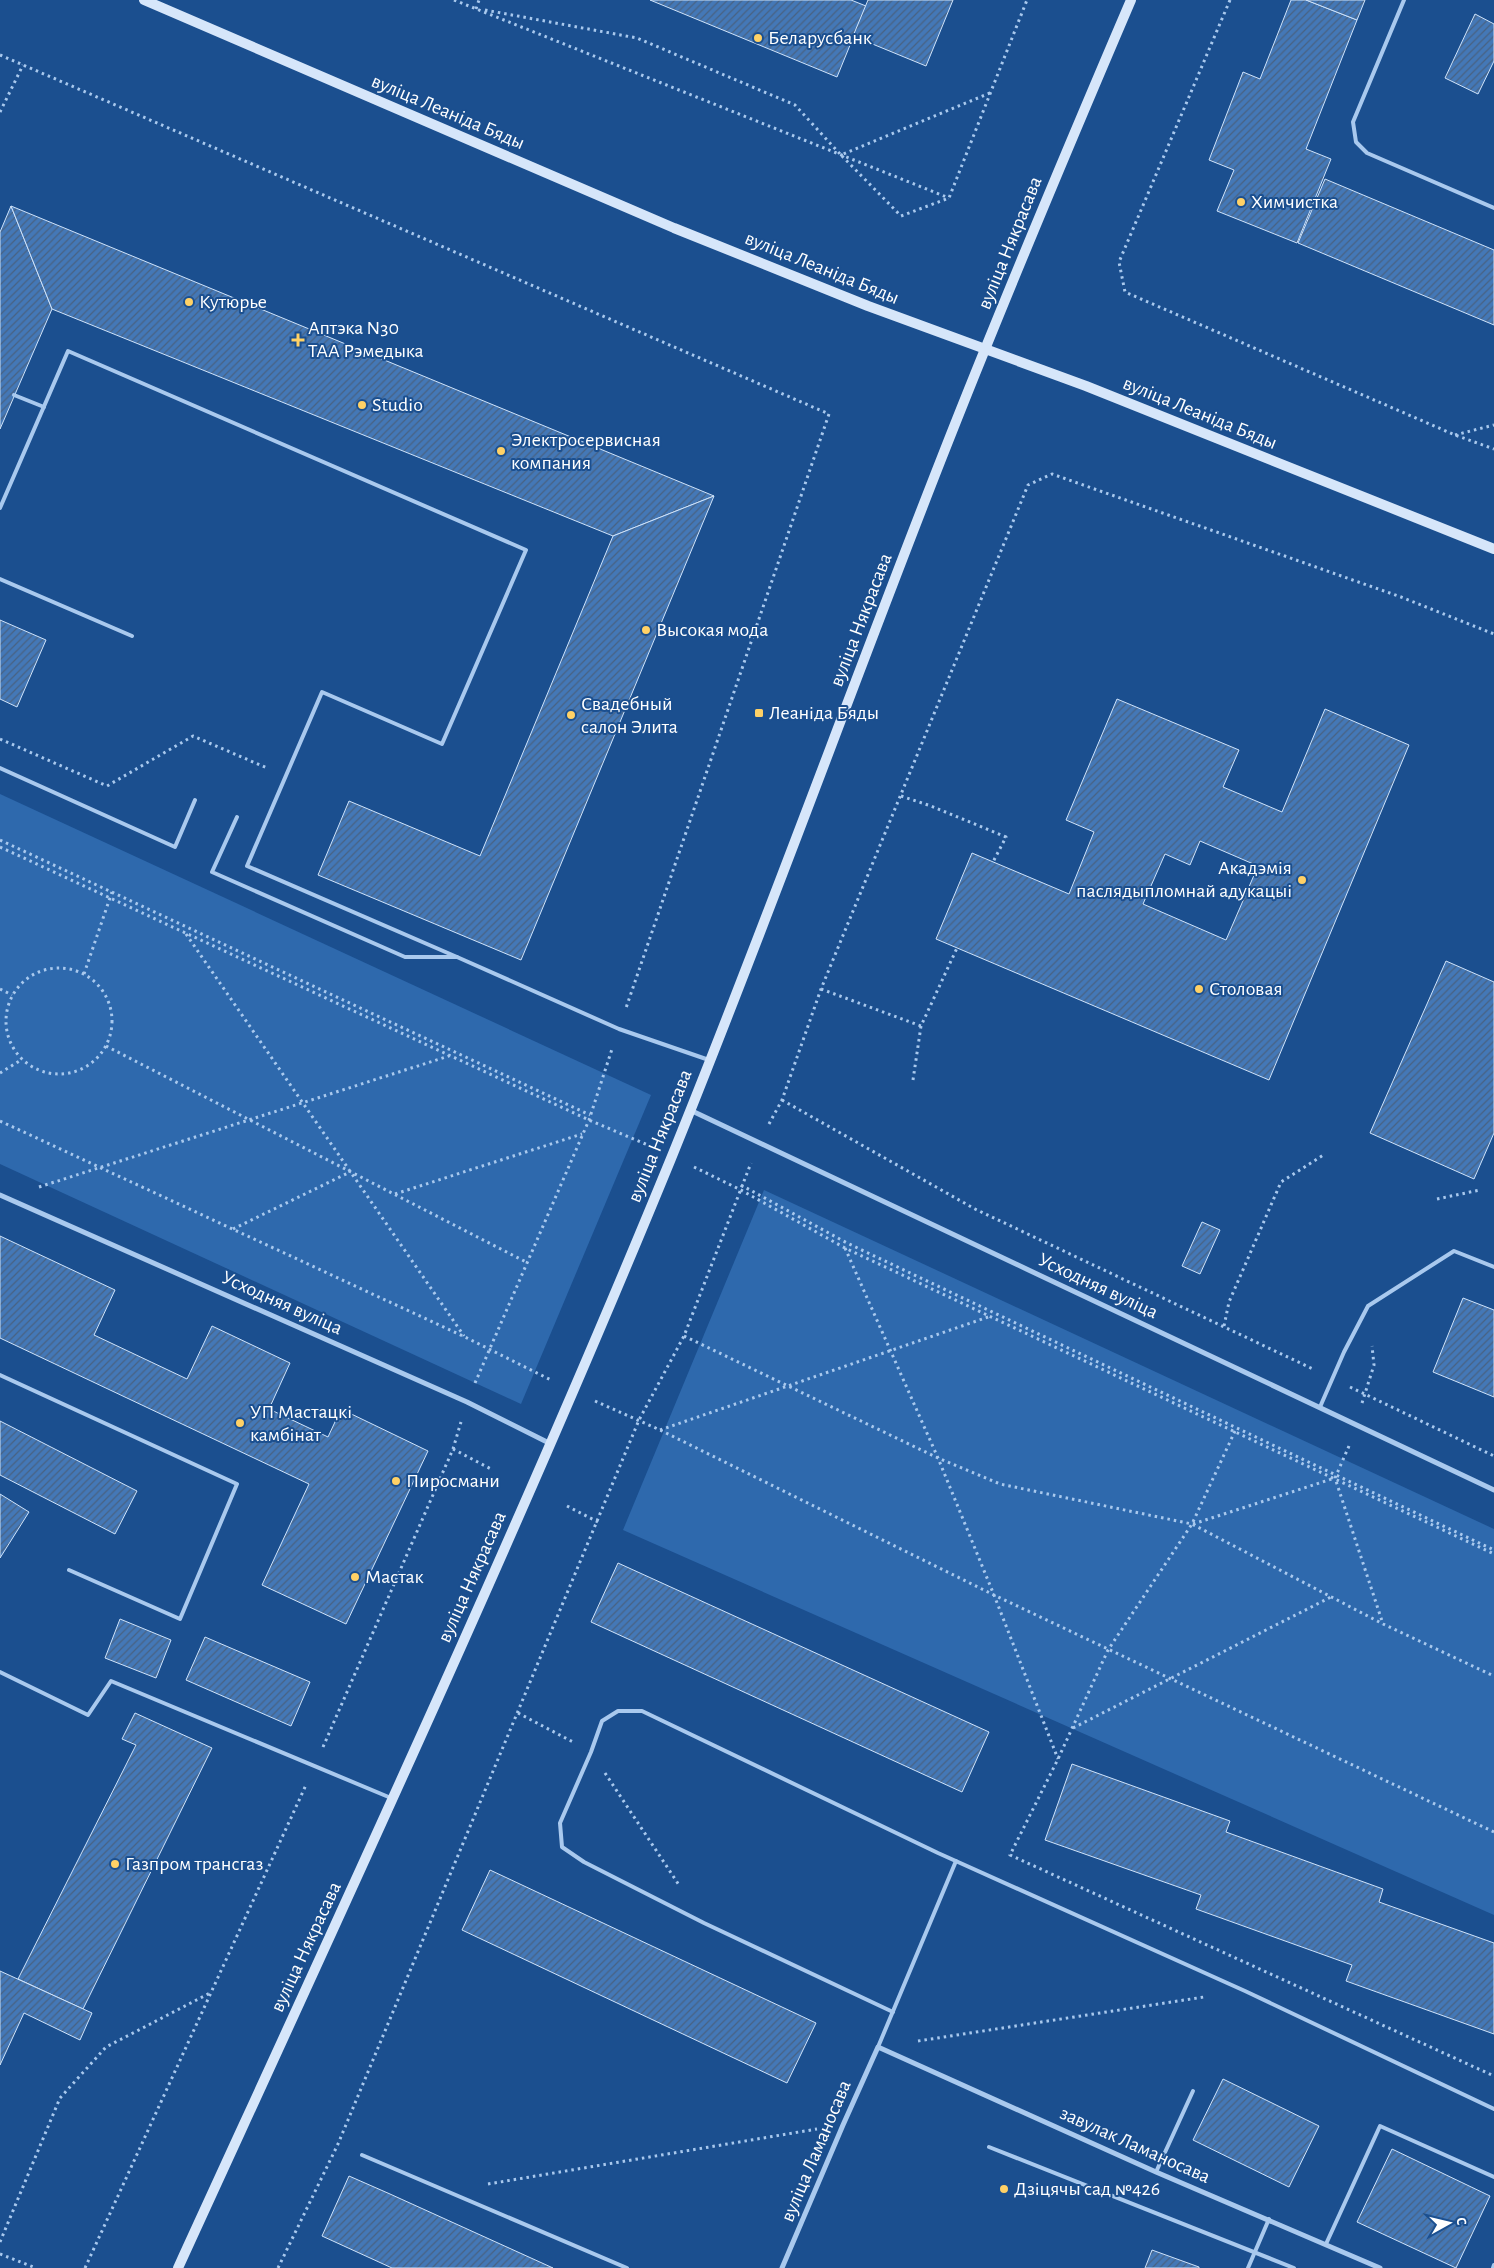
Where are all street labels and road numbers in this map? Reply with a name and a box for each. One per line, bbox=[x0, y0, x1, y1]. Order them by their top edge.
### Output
street label: вуліца Леаніда Бяды bbox=[368, 71, 528, 153]
street label: вуліца Някрасава bbox=[974, 174, 1046, 312]
street label: вуліца Леаніда Бяды bbox=[742, 228, 902, 308]
street label: вуліца Леаніда Бяды bbox=[1120, 373, 1280, 453]
street label: вуліца Някрасава bbox=[826, 550, 896, 690]
street label: вуліца Някрасава bbox=[624, 1067, 696, 1205]
street label: Усходняя вуліца bbox=[1035, 1250, 1161, 1322]
street label: Усходняя вуліца bbox=[219, 1267, 345, 1339]
street label: вуліца Някрасава bbox=[434, 1508, 510, 1646]
street label: вуліца Някрасава bbox=[267, 1879, 345, 2015]
street label: вуліца Ламаносава bbox=[777, 2077, 855, 2225]
street label: завулак Ламаносава bbox=[1057, 2103, 1213, 2187]

